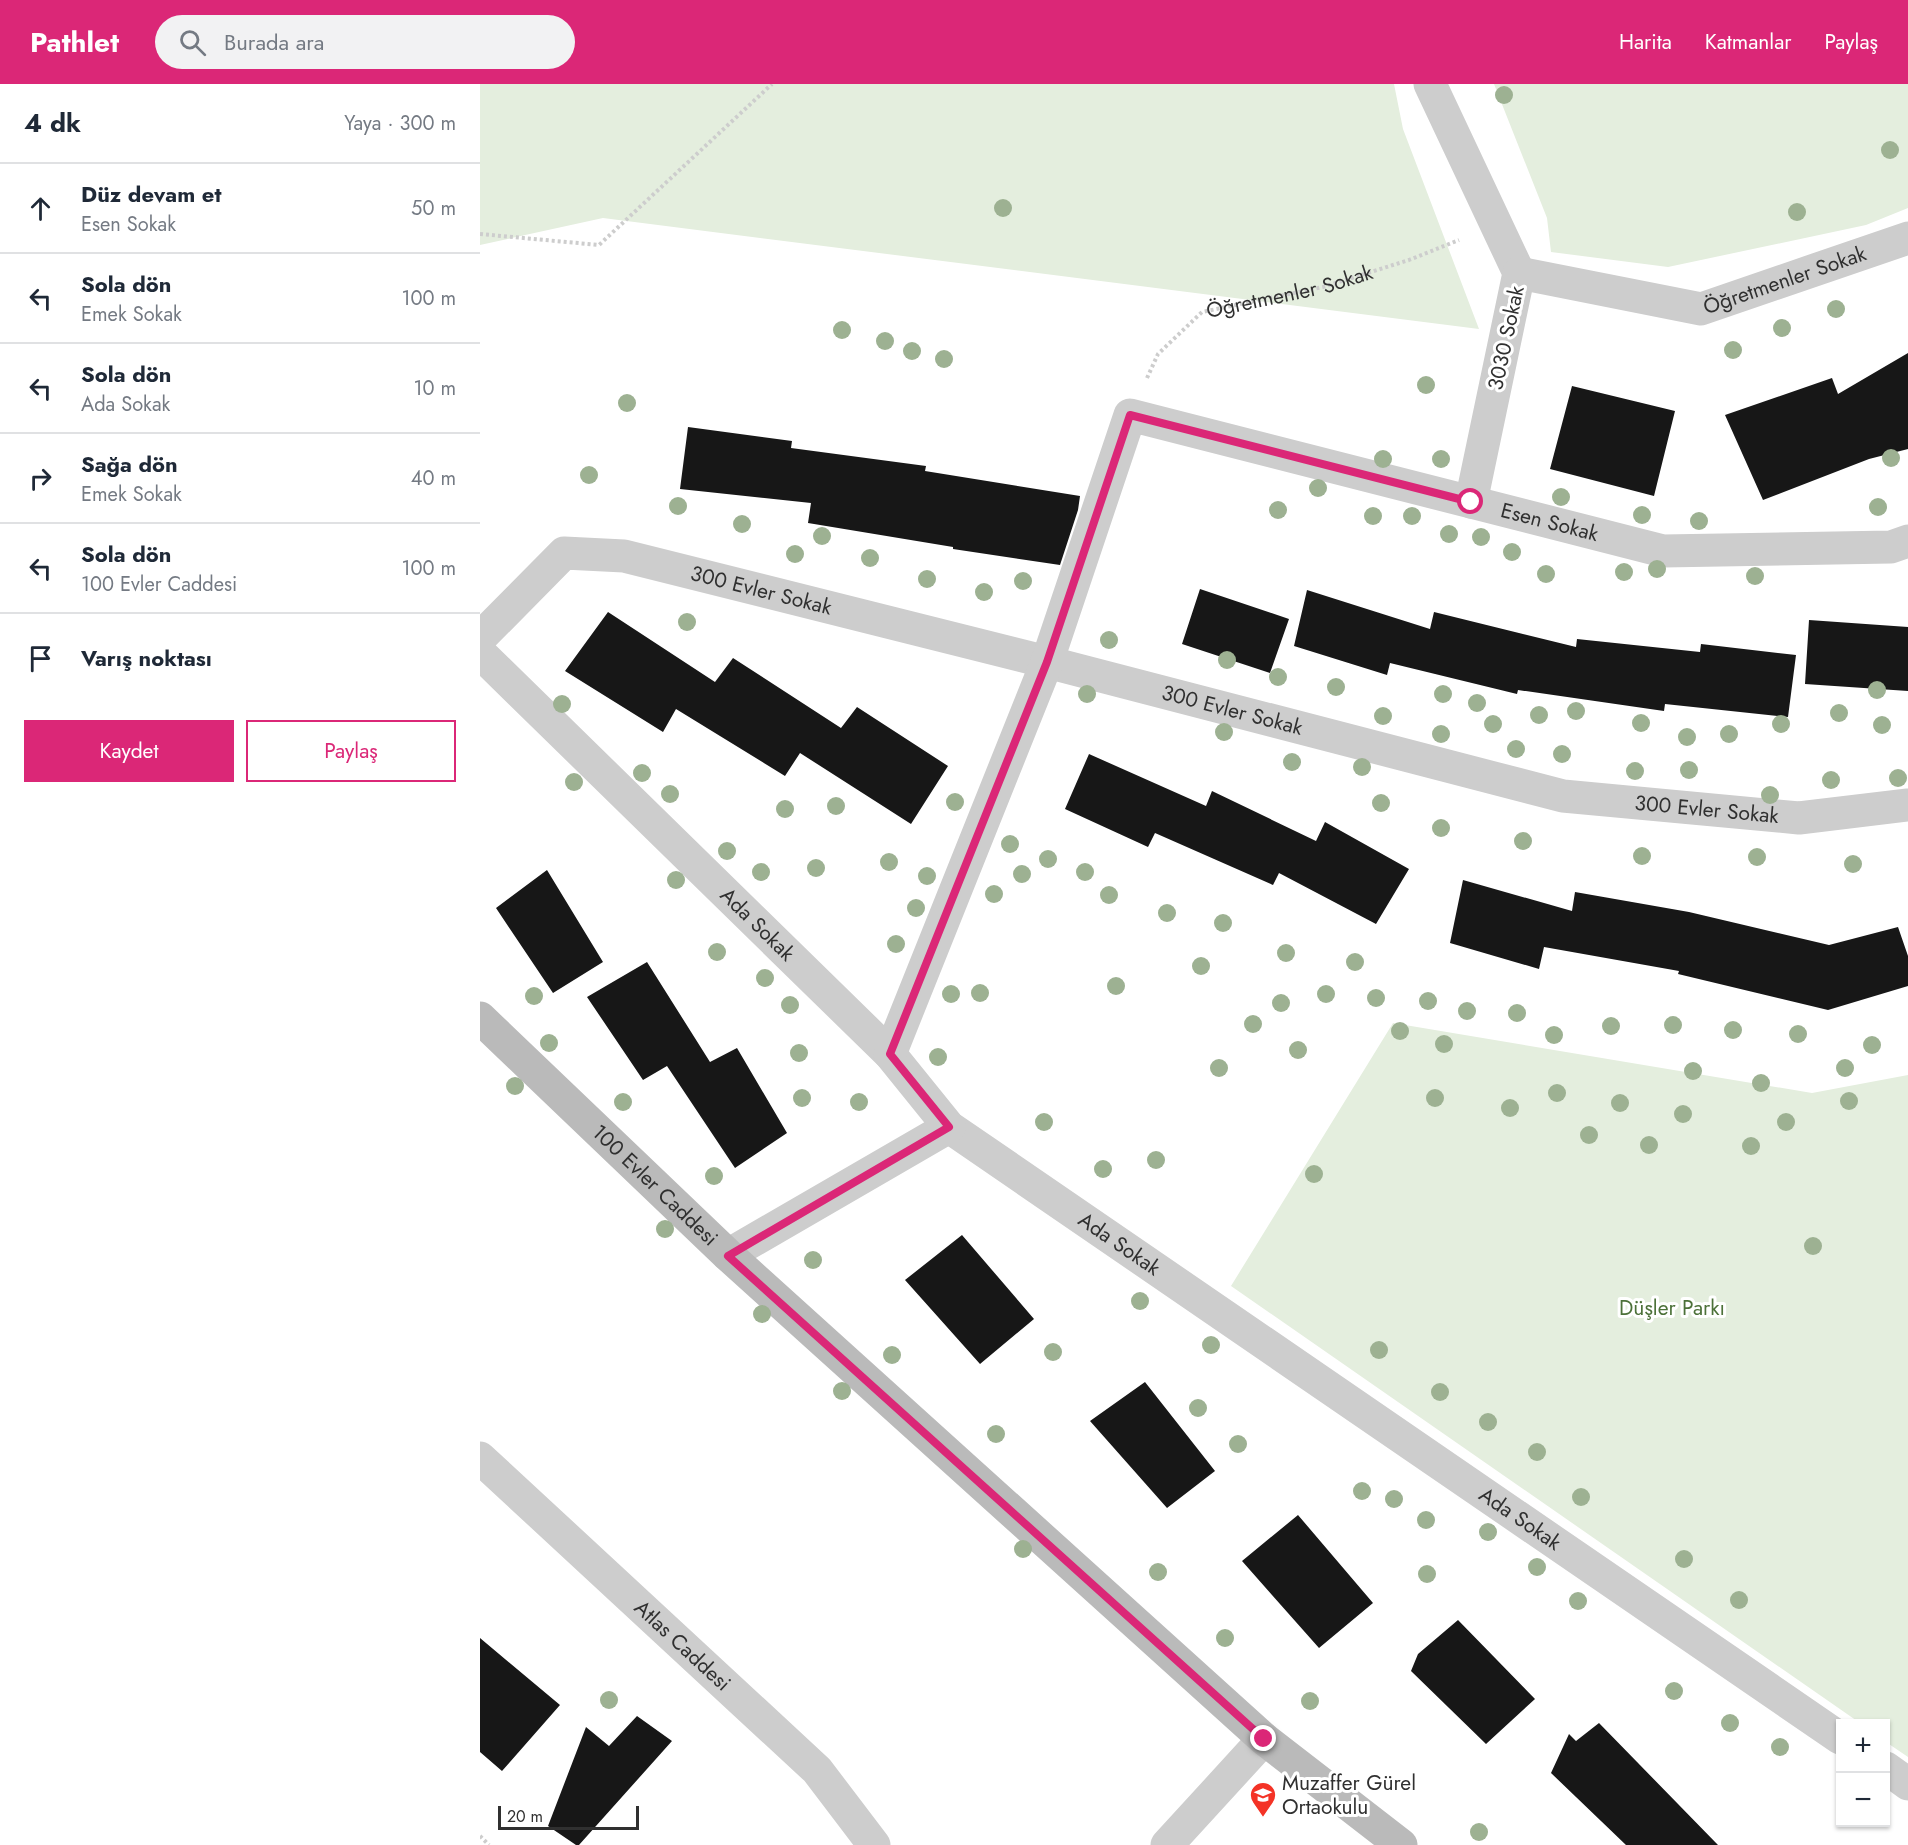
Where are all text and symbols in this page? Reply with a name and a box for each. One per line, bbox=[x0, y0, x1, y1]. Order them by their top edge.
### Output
search box bbox=[155, 15, 575, 69]
text: Pathlet bbox=[30, 22, 119, 63]
icon: search bbox=[176, 26, 209, 59]
text: Burada ara bbox=[224, 26, 324, 58]
text: Harita bbox=[1619, 27, 1672, 57]
text: Katmanlar bbox=[1705, 27, 1791, 57]
text: Paylaş bbox=[1824, 27, 1878, 57]
text: 4 dk bbox=[24, 104, 81, 142]
text: Yaya · 300 m bbox=[344, 109, 456, 138]
text: Düz devam et bbox=[81, 178, 221, 210]
icon: ahead bbox=[24, 192, 57, 225]
text: 50 m bbox=[411, 194, 456, 223]
text: Esen Sokak bbox=[81, 210, 176, 239]
street label: Öğretmenler Sokak bbox=[1699, 238, 1871, 322]
street label: Öğretmenler Sokak bbox=[1203, 257, 1377, 326]
text: Sola dön bbox=[81, 268, 171, 300]
icon: left bbox=[24, 282, 57, 315]
street label: 3030 Sokak bbox=[1480, 282, 1532, 393]
text: 100 m bbox=[401, 284, 456, 313]
text: Emek Sokak bbox=[81, 300, 182, 329]
text: Sola dön bbox=[81, 358, 171, 390]
icon: left bbox=[24, 372, 57, 405]
text: 10 m bbox=[413, 374, 456, 403]
text: Ada Sokak bbox=[81, 390, 170, 419]
text: Sağa dön bbox=[81, 448, 178, 480]
icon: right bbox=[24, 462, 57, 495]
text: 40 m bbox=[411, 464, 456, 493]
text: Emek Sokak bbox=[81, 480, 182, 509]
route start bbox=[1457, 488, 1483, 514]
street label: Esen Sokak bbox=[1498, 495, 1602, 549]
text: Sola dön bbox=[81, 538, 171, 570]
icon: left bbox=[24, 552, 57, 585]
text: 100 m bbox=[401, 554, 456, 583]
street label: 300 Evler Sokak bbox=[687, 558, 836, 623]
text: 100 Evler Caddesi bbox=[81, 570, 237, 599]
icon: arrive bbox=[24, 642, 57, 675]
text: Varış noktası bbox=[81, 642, 212, 674]
street label: 300 Evler Sokak bbox=[1158, 677, 1307, 743]
button: Kaydet bbox=[24, 720, 234, 782]
button: Paylaş bbox=[246, 720, 456, 782]
street label: 300 Evler Sokak bbox=[1633, 788, 1781, 831]
street label: Ada Sokak bbox=[713, 881, 802, 968]
street label: 100 Evler Caddesi bbox=[585, 1118, 725, 1253]
street label: Ada Sokak bbox=[1072, 1205, 1167, 1283]
park label: Düşler Parkı bbox=[1619, 1293, 1725, 1323]
street label: Ada Sokak bbox=[1473, 1480, 1568, 1558]
street label: Atlas Caddesi bbox=[628, 1593, 737, 1698]
map controls bbox=[1836, 1719, 1890, 1827]
button: + bbox=[1836, 1719, 1890, 1773]
route end bbox=[1250, 1725, 1276, 1751]
place label: Muzaffer Gürel Ortaokulu bbox=[1282, 1768, 1416, 1822]
button: − bbox=[1836, 1773, 1890, 1827]
school or university icon: Muzaffer Gürel Ortaokulu bbox=[1248, 1780, 1278, 1818]
scale bar bbox=[498, 1803, 639, 1830]
text: 20 m bbox=[507, 1805, 543, 1828]

